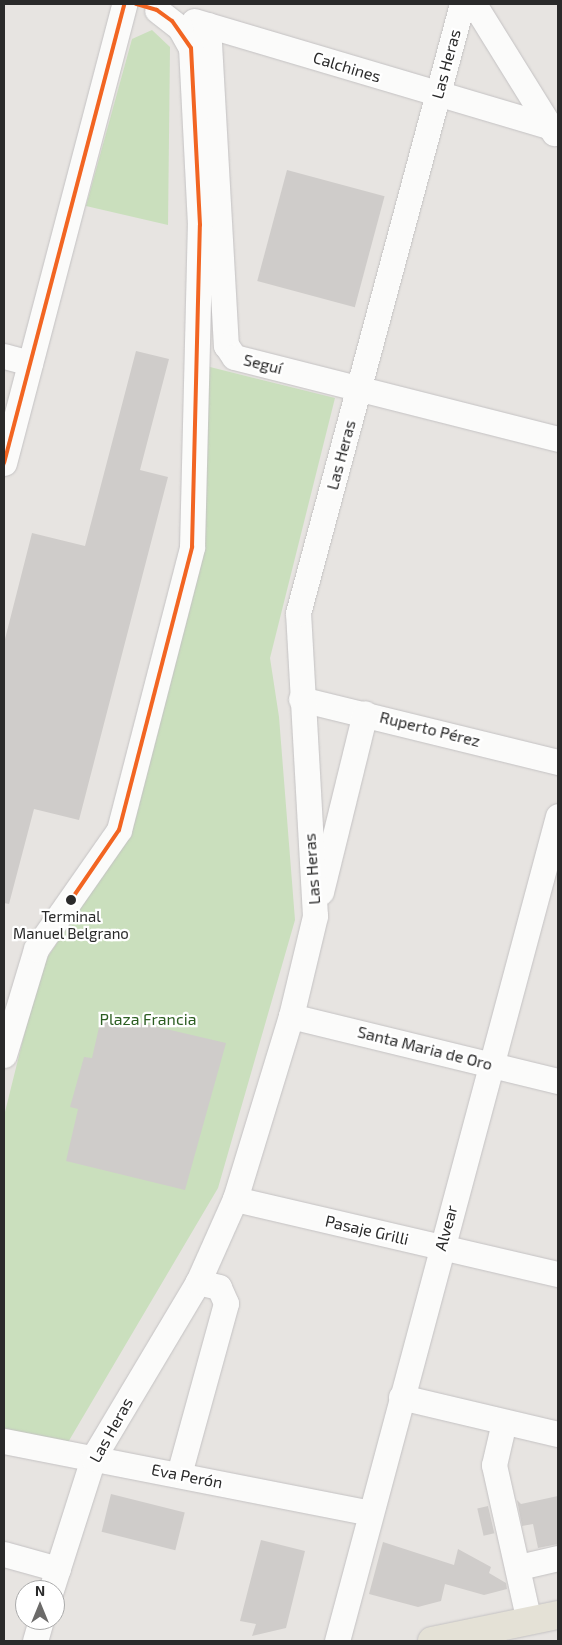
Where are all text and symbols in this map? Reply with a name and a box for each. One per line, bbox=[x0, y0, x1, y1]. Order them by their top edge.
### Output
street label: Las Heras bbox=[427, 27, 465, 101]
street label: Calchines bbox=[311, 48, 383, 86]
street label: Seguí bbox=[241, 350, 285, 378]
street label: Las Heras bbox=[322, 418, 360, 492]
street label: Ruperto Pérez bbox=[378, 707, 482, 751]
street label: Las Heras bbox=[300, 833, 324, 905]
marker: Terminal Manuel Belgrano bbox=[66, 895, 76, 905]
place label: Terminal Manuel Belgrano bbox=[13, 907, 129, 942]
park label: Plaza Francia bbox=[100, 1009, 196, 1029]
street label: Santa Maria de Oro bbox=[356, 1022, 494, 1074]
street label: Alvear bbox=[431, 1203, 461, 1253]
street label: Pasaje Grilli bbox=[323, 1211, 411, 1249]
street label: Las Heras bbox=[85, 1394, 137, 1466]
street label: Eva Perón bbox=[150, 1460, 224, 1492]
north arrow bbox=[15, 1580, 65, 1630]
text: N bbox=[35, 1582, 45, 1599]

